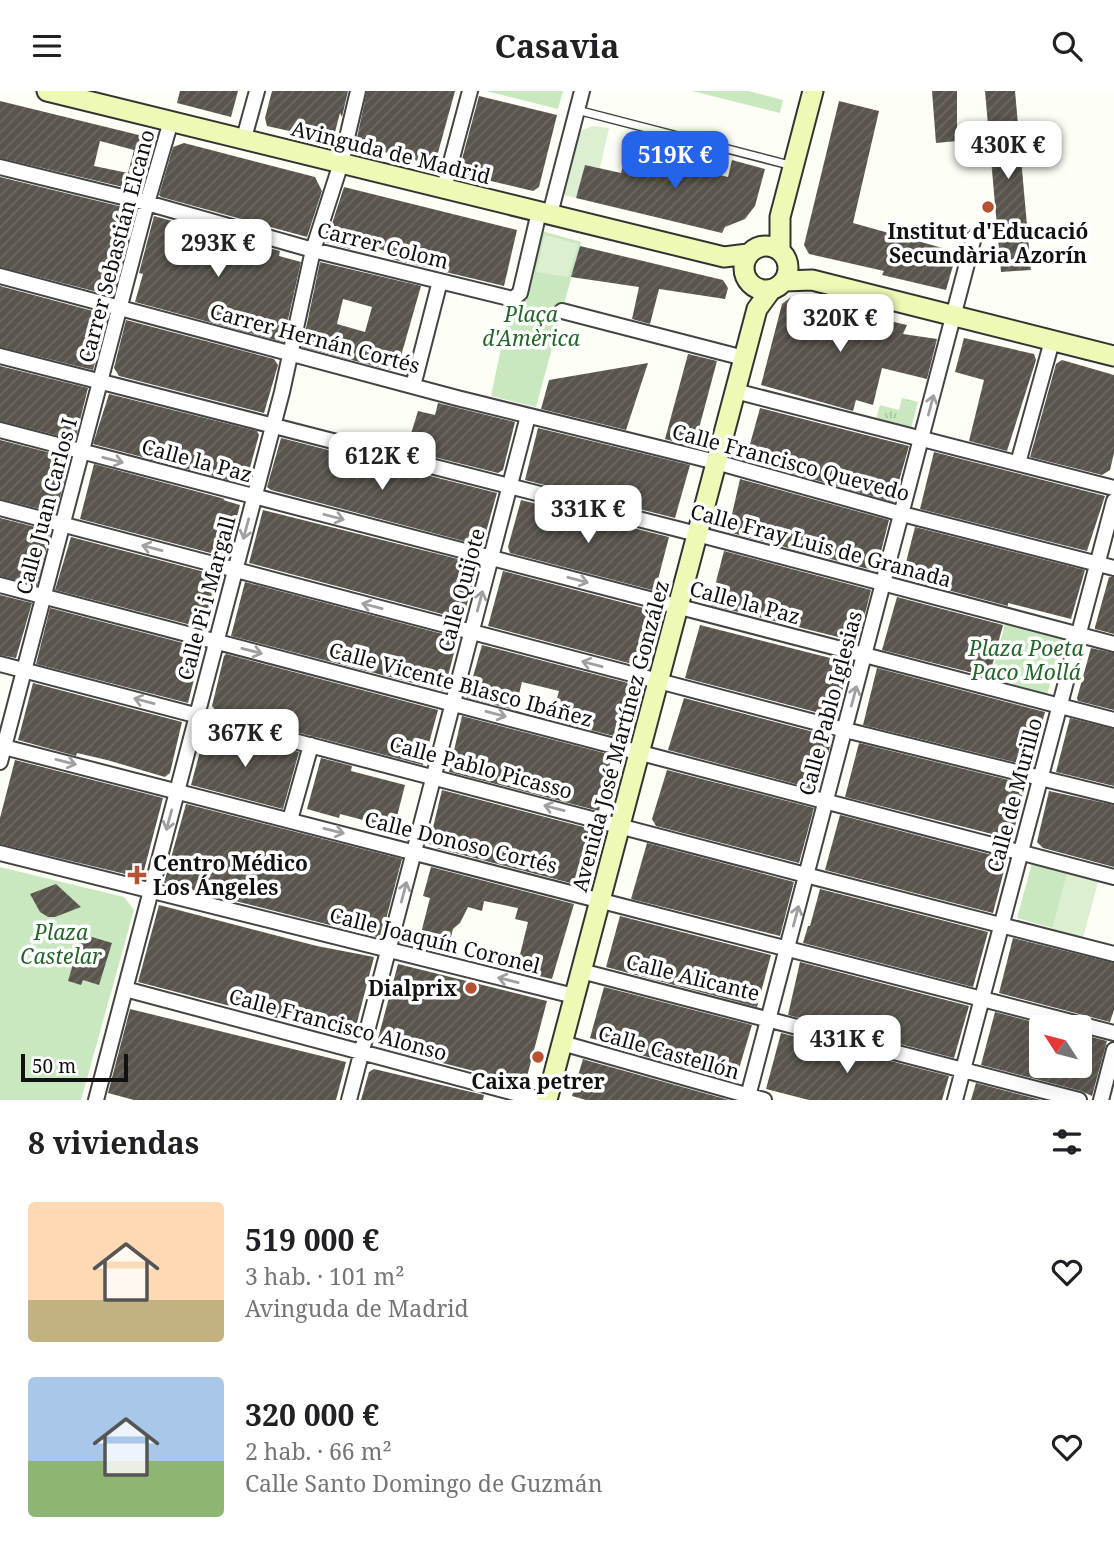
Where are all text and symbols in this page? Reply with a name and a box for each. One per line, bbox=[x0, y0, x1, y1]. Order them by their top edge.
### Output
text: Casavia bbox=[494, 24, 620, 67]
icon: menu bbox=[28, 27, 66, 65]
icon: search bbox=[1048, 27, 1086, 65]
street label: Avinguda de Madrid bbox=[288, 114, 494, 190]
pin: 430K € bbox=[951, 122, 1065, 181]
street label: Carrer Sebastián Elcano bbox=[71, 126, 161, 366]
text: 430K € bbox=[971, 128, 1045, 160]
pin: 519K € bbox=[618, 132, 732, 191]
text: 519K € bbox=[638, 138, 712, 170]
marker: Institut d'Educació Secundària Azorín bbox=[980, 199, 996, 215]
street label: Carrer Colom bbox=[314, 215, 452, 275]
place label: Institut d'Educació Secundària Azorín bbox=[888, 217, 1089, 269]
pin: 293K € bbox=[161, 219, 275, 279]
text: 293K € bbox=[181, 226, 255, 258]
pin: 320K € bbox=[783, 295, 897, 354]
street label: Carrer Hernán Cortés bbox=[207, 296, 423, 380]
park label: Plaça d'Amèrica bbox=[482, 300, 581, 352]
text: 320K € bbox=[803, 301, 877, 333]
one-way arrow bbox=[925, 394, 938, 417]
street label: Calle Juan Carlos I bbox=[9, 414, 83, 598]
street label: Calle Francisco Quevedo bbox=[669, 417, 913, 507]
street label: Calle la Paz bbox=[139, 432, 255, 488]
pin: 612K € bbox=[325, 433, 439, 492]
text: 612K € bbox=[345, 439, 419, 471]
one-way arrow bbox=[102, 454, 124, 467]
pin: 331K € bbox=[531, 485, 645, 545]
text: 331K € bbox=[551, 492, 625, 524]
street label: Calle Fray Luis de Granada bbox=[687, 497, 955, 593]
one-way arrow bbox=[322, 511, 345, 524]
street label: Calle Pi i Margall bbox=[171, 512, 242, 683]
one-way arrow bbox=[238, 518, 251, 540]
street label: Calle Quijote bbox=[431, 525, 491, 655]
one-way arrow bbox=[141, 541, 164, 554]
one-way arrow bbox=[566, 574, 588, 587]
street label: Calle la Paz bbox=[687, 574, 803, 630]
street label: Avenida José Martínez González bbox=[565, 577, 675, 895]
one-way arrow bbox=[474, 590, 487, 612]
one-way arrow bbox=[361, 599, 384, 612]
street label: Calle Pablo Iglesias bbox=[792, 608, 868, 798]
park label: Plaza Poeta Paco Mollá bbox=[967, 634, 1084, 686]
street label: Calle Vicente Blasco Ibáñez bbox=[326, 635, 596, 733]
one-way arrow bbox=[240, 645, 263, 658]
one-way arrow bbox=[581, 657, 604, 670]
one-way arrow bbox=[848, 685, 861, 707]
one-way arrow bbox=[133, 694, 156, 707]
pin: 367K € bbox=[188, 709, 302, 769]
one-way arrow bbox=[484, 709, 506, 722]
street label: Calle de Murillo bbox=[980, 715, 1048, 875]
text: 367K € bbox=[208, 716, 282, 748]
street label: Calle Pablo Picasso bbox=[386, 729, 576, 805]
one-way arrow bbox=[54, 756, 77, 769]
one-way arrow bbox=[543, 801, 566, 814]
street label: Calle Donoso Cortés bbox=[362, 805, 560, 879]
one-way arrow bbox=[162, 808, 175, 831]
one-way arrow bbox=[322, 825, 345, 838]
place label: Centro Médico Los Ángeles bbox=[153, 849, 308, 901]
marker: Centro Médico Los Ángeles bbox=[127, 865, 147, 885]
one-way arrow bbox=[398, 881, 411, 904]
street label: Calle Joaquín Coronel bbox=[327, 900, 544, 980]
one-way arrow bbox=[790, 905, 803, 928]
park label: Plaza Castelar bbox=[20, 918, 102, 970]
street label: Calle Alicante bbox=[623, 947, 763, 1007]
one-way arrow bbox=[497, 973, 520, 986]
place label: Dialprix bbox=[368, 974, 457, 1002]
marker: Dialprix bbox=[463, 980, 479, 996]
street label: Calle Francisco Alonso bbox=[226, 981, 450, 1067]
north arrow bbox=[1029, 1015, 1092, 1078]
map controls bbox=[1029, 1015, 1092, 1078]
pin: 431K € bbox=[790, 1016, 904, 1075]
street label: Calle Castellón bbox=[595, 1018, 743, 1086]
text: 431K € bbox=[810, 1022, 884, 1054]
marker: Caixa petrer bbox=[530, 1049, 546, 1065]
scale bar bbox=[21, 1051, 128, 1083]
text: 50 m bbox=[32, 1053, 76, 1079]
place label: Caixa petrer bbox=[471, 1067, 605, 1095]
text: 8 viviendas bbox=[28, 1122, 199, 1163]
icon: filters bbox=[1048, 1123, 1086, 1161]
text: 519 000 € bbox=[245, 1219, 379, 1260]
icon: home bbox=[84, 1230, 168, 1314]
icon: heart bbox=[1048, 1253, 1086, 1291]
text: 3 hab. · 101 m² bbox=[245, 1260, 404, 1292]
text: Avinguda de Madrid bbox=[245, 1292, 469, 1324]
text: 320 000 € bbox=[245, 1394, 379, 1435]
icon: home bbox=[84, 1405, 168, 1489]
icon: heart bbox=[1048, 1428, 1086, 1466]
text: 2 hab. · 66 m² bbox=[245, 1435, 392, 1467]
text: Calle Santo Domingo de Guzmán bbox=[245, 1467, 603, 1499]

